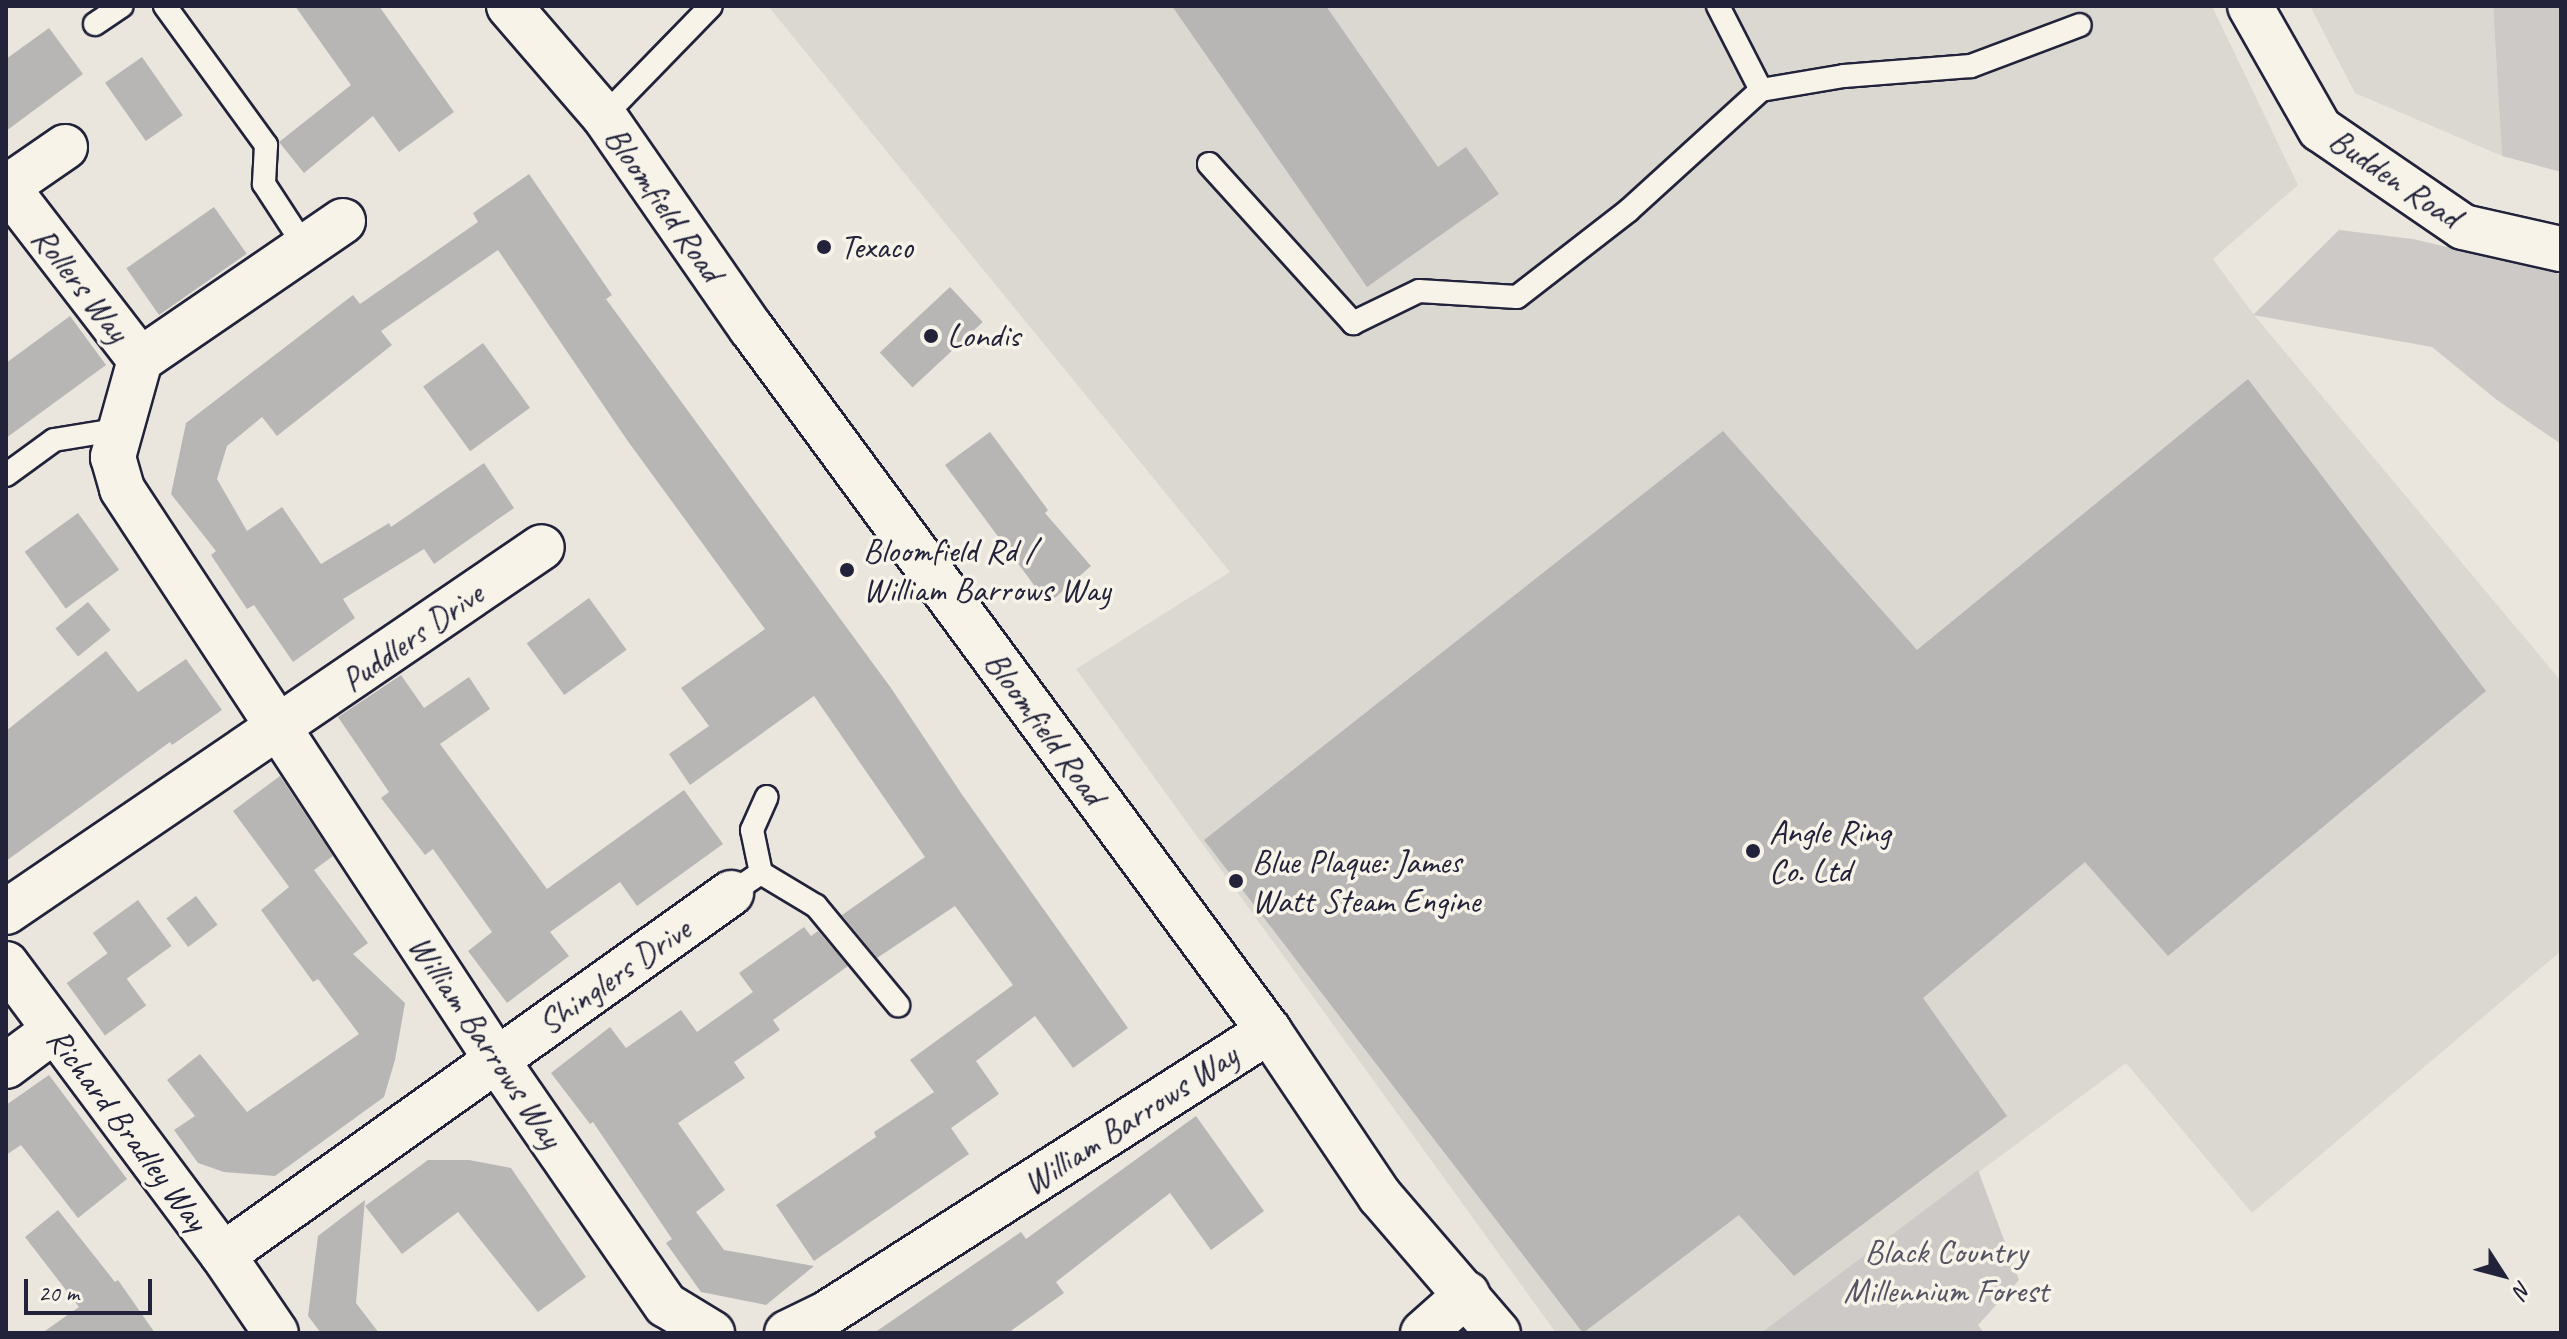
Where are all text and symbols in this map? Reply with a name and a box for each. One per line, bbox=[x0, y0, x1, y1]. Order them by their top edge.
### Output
street label: Bloomfield Road bbox=[596, 119, 732, 289]
street label: Budden Road bbox=[2322, 120, 2468, 236]
street label: Rollers Way bbox=[23, 218, 139, 350]
place label: Texaco bbox=[840, 227, 913, 267]
marker: Texaco bbox=[815, 238, 833, 256]
place label: Londis bbox=[947, 316, 1020, 356]
marker: Londis bbox=[922, 327, 940, 345]
place label: Bloomfield Rd / William Barrows Way bbox=[863, 530, 1111, 610]
marker: Bloomfield Rd / William Barrows Way bbox=[838, 561, 856, 579]
street label: Puddlers Drive bbox=[333, 573, 491, 701]
street label: Bloomfield Road bbox=[976, 643, 1114, 813]
place label: Angle Ring Co. Ltd bbox=[1769, 811, 1890, 890]
place label: Blue Plaque: James Watt Steam Engine bbox=[1252, 841, 1482, 920]
marker: Angle Ring Co. Ltd bbox=[1744, 842, 1762, 860]
marker: Blue Plaque: James Watt Steam Engine bbox=[1227, 872, 1245, 890]
street label: Shinglers Drive bbox=[530, 909, 698, 1043]
street label: William Barrows Way bbox=[400, 927, 572, 1155]
street label: Richard Bradley Way bbox=[38, 1019, 218, 1239]
street label: William Barrows Way bbox=[1015, 1034, 1245, 1204]
park label: Black Country Millennium Forest bbox=[1843, 1231, 2049, 1310]
north arrow bbox=[2463, 1235, 2543, 1315]
scale bar bbox=[28, 1263, 156, 1313]
text: N bbox=[2507, 1275, 2538, 1303]
text: 20 m bbox=[38, 1278, 79, 1308]

